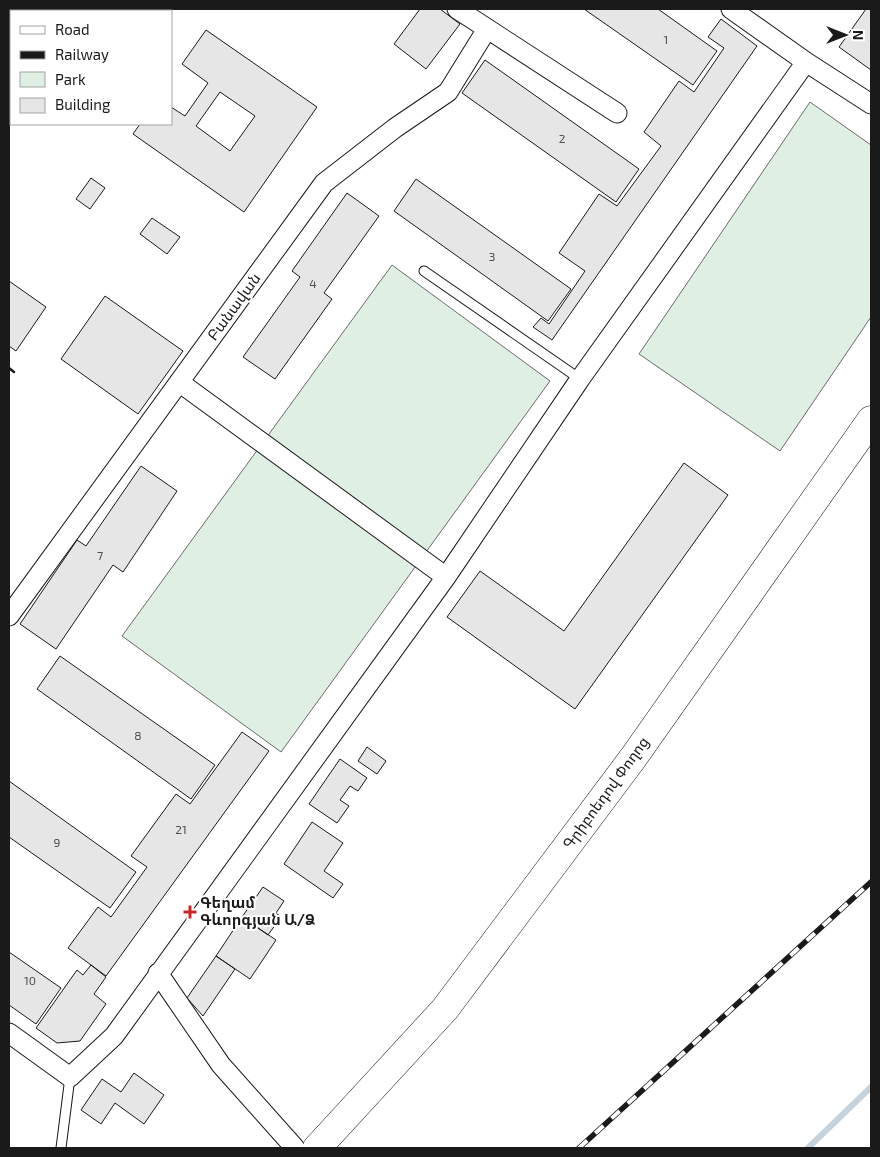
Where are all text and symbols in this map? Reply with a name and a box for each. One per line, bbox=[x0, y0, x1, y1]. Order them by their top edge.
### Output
legend bbox=[10, 10, 172, 125]
north arrow bbox=[820, 10, 870, 60]
text: Road bbox=[55, 20, 90, 38]
text: N bbox=[850, 30, 867, 40]
house number: 1 bbox=[664, 32, 668, 46]
text: Railway bbox=[55, 45, 109, 63]
text: Park bbox=[55, 70, 86, 88]
text: Building bbox=[55, 95, 111, 113]
house number: 2 bbox=[559, 131, 566, 145]
house number: 3 bbox=[489, 249, 495, 263]
street label: Բանավան bbox=[203, 269, 264, 344]
house number: 4 bbox=[309, 276, 317, 290]
house number: 7 bbox=[97, 548, 103, 562]
house number: 8 bbox=[134, 728, 142, 742]
street label: Գրիբոեդով Փողոց bbox=[558, 733, 653, 853]
house number: 21 bbox=[175, 822, 187, 836]
house number: 9 bbox=[54, 835, 61, 849]
place label: Գեղամ Գևորգյան Ա/Ձ bbox=[200, 893, 315, 929]
marker: Գեղամ Գևորգյան Ա/Ձ bbox=[184, 906, 196, 918]
house number: 10 bbox=[24, 973, 36, 987]

